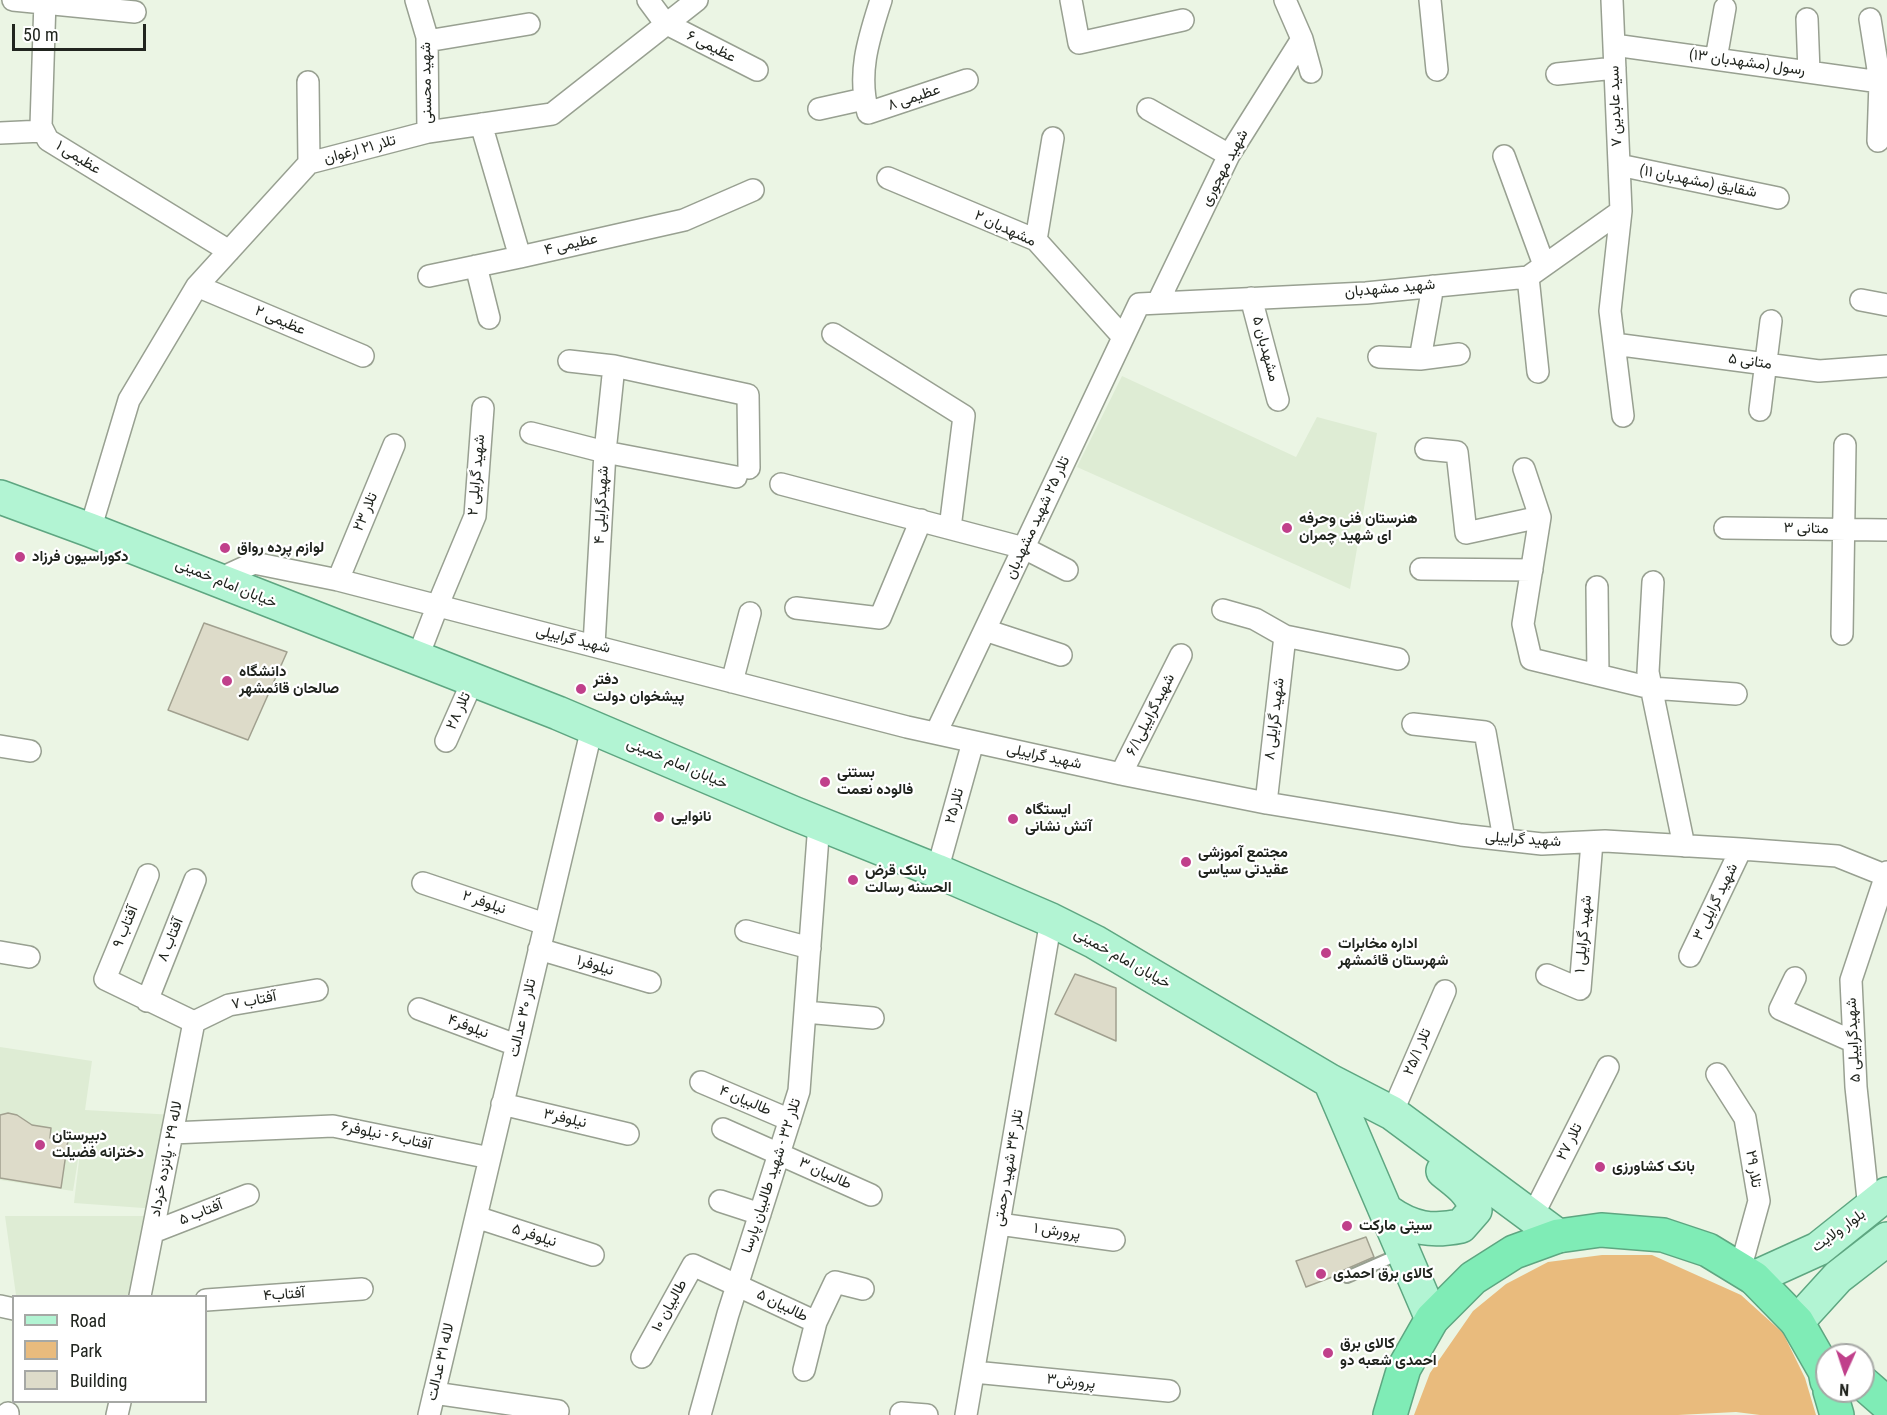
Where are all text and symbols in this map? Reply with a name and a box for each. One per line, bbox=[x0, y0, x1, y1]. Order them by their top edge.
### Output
scale bar bbox=[15, 12, 148, 50]
text: 50 m bbox=[23, 24, 58, 45]
street label: عظیمی ۶ bbox=[683, 27, 739, 67]
street label: شهید محسنی bbox=[417, 42, 437, 124]
street label: رسول (مشهدبان ۱۳) bbox=[1688, 46, 1806, 80]
street label: سید عابدین ۷ bbox=[1606, 65, 1626, 147]
street label: عظیمی ۸ bbox=[885, 81, 943, 115]
street label: شهید مهجوری bbox=[1197, 127, 1253, 209]
street label: تلار ۲۱ ارغوان bbox=[322, 132, 398, 168]
street label: عظیمی ۱ bbox=[52, 137, 104, 179]
street label: شقایق (مشهدبان ۱۱) bbox=[1638, 162, 1758, 202]
street label: مشهدبان ۲ bbox=[971, 207, 1039, 251]
street label: عظیمی ۴ bbox=[543, 230, 599, 260]
street label: شهید مشهدبان bbox=[1344, 276, 1436, 302]
street label: عظیمی ۲ bbox=[252, 302, 308, 340]
street label: مشهدبان ۵ bbox=[1248, 314, 1282, 384]
street label: متانی ۵ bbox=[1727, 350, 1773, 374]
street label: شهید گرایلی ۲ bbox=[464, 434, 490, 516]
street label: تلار ۲۵ شهید مشهدبان bbox=[1002, 454, 1074, 582]
street label: شهیدگرایلی ۴ bbox=[591, 465, 613, 545]
street label: تلار ۲۳ bbox=[350, 490, 382, 534]
place label: هنرستان فنی وحرفه ای شهید چمران bbox=[1299, 510, 1418, 545]
street label: متانی ۳ bbox=[1783, 520, 1829, 538]
marker: هنرستان فنی وحرفه ای شهید چمران bbox=[1280, 521, 1294, 535]
place label: لوازم پرده رواق bbox=[237, 539, 324, 557]
marker: لوازم پرده رواق bbox=[218, 541, 232, 555]
place label: دکوراسیون فرزاد bbox=[32, 548, 129, 566]
marker: دکوراسیون فرزاد bbox=[13, 550, 27, 564]
street label: خیابان امام خمینی bbox=[173, 555, 279, 613]
street label: شهید گراییلی bbox=[534, 622, 612, 658]
place label: دانشگاه صالحان قائمشهر bbox=[239, 663, 339, 698]
place label: دفتر پیشخوان دولت bbox=[593, 671, 684, 706]
street label: شهیدگراییلی۶/۱ bbox=[1123, 671, 1179, 759]
marker: دانشگاه صالحان قائمشهر bbox=[220, 674, 234, 688]
street label: شهید گرایلی ۸ bbox=[1261, 677, 1289, 761]
marker: دفتر پیشخوان دولت bbox=[574, 682, 588, 696]
street label: تلار ۲۸ bbox=[443, 689, 475, 733]
street label: خیابان امام خمینی bbox=[624, 735, 730, 793]
street label: شهید گراییلی bbox=[1005, 740, 1083, 774]
place label: بستنی فالوده نعمت bbox=[837, 764, 913, 799]
marker: بستنی فالوده نعمت bbox=[818, 775, 832, 789]
street label: تلار۲۵ bbox=[942, 786, 968, 826]
place label: ایستگاه آتش نشانی bbox=[1025, 801, 1092, 836]
place label: نانوایی bbox=[671, 808, 711, 826]
marker: نانوایی bbox=[652, 810, 666, 824]
marker: ایستگاه آتش نشانی bbox=[1006, 812, 1020, 826]
street label: شهید گراییلی bbox=[1484, 828, 1562, 852]
place label: مجتمع آموزشی عقیدتی سیاسی bbox=[1198, 844, 1288, 879]
marker: مجتمع آموزشی عقیدتی سیاسی bbox=[1179, 855, 1193, 869]
street label: شهید گرایلی ۳ bbox=[1690, 861, 1742, 943]
place label: بانک قرض الحسنه رسالت bbox=[865, 862, 952, 897]
marker: بانک قرض الحسنه رسالت bbox=[846, 873, 860, 887]
street label: نیلوفر ۲ bbox=[460, 887, 508, 919]
street label: شهید گرایلی ۱ bbox=[1572, 894, 1596, 974]
street label: آفتاب ۹ bbox=[109, 903, 143, 951]
street label: آفتاب ۸ bbox=[154, 916, 188, 964]
street label: خیابان امام خمینی bbox=[1070, 925, 1174, 993]
place label: اداره مخابرات شهرستان قائمشهر bbox=[1338, 935, 1449, 970]
marker: اداره مخابرات شهرستان قائمشهر bbox=[1319, 946, 1333, 960]
street label: نیلوفر۱ bbox=[574, 952, 616, 980]
street label: تلار ۳۰ عدالت bbox=[505, 977, 541, 1059]
street label: آفتاب ۷ bbox=[230, 988, 278, 1014]
street label: شهیدگراییلی ۵ bbox=[1843, 997, 1865, 1083]
street label: نیلوفر۴ bbox=[445, 1011, 491, 1043]
street label: تلار ۲۵/۱ bbox=[1400, 1026, 1436, 1078]
street label: طالبیان ۴ bbox=[716, 1082, 774, 1120]
street label: تلار ۳۲ - شهید طالبیان پارسا bbox=[738, 1096, 806, 1256]
street label: لاله ۲۹ - پانزده خرداد bbox=[147, 1100, 187, 1218]
street label: نیلوفر۳ bbox=[542, 1105, 588, 1133]
street label: تلار ۳۴ شهید رحمتی bbox=[990, 1108, 1028, 1228]
street label: آفتاب۶ - نیلوفر۶ bbox=[339, 1118, 433, 1154]
street label: تلار ۲۷ bbox=[1553, 1120, 1587, 1164]
place label: دبیرستان دخترانه فضیلت bbox=[52, 1127, 144, 1162]
marker: دبیرستان دخترانه فضیلت bbox=[33, 1138, 47, 1152]
street label: تلار ۲۹ bbox=[1741, 1149, 1765, 1189]
street label: طالبیان ۳ bbox=[796, 1154, 854, 1194]
place label: بانک کشاورزی bbox=[1612, 1158, 1695, 1176]
marker: بانک کشاورزی bbox=[1593, 1160, 1607, 1174]
street label: آفتاب ۵ bbox=[177, 1196, 225, 1230]
street label: بلوار ولایت bbox=[1809, 1206, 1869, 1256]
place label: سیتی مارکت bbox=[1359, 1217, 1432, 1235]
marker: سیتی مارکت bbox=[1340, 1219, 1354, 1233]
street label: نیلوفر ۵ bbox=[509, 1220, 559, 1252]
street label: پرورش ۱ bbox=[1033, 1220, 1081, 1244]
place label: کالای برق احمدی bbox=[1333, 1265, 1433, 1283]
marker: کالای برق احمدی bbox=[1314, 1267, 1328, 1281]
street label: طالبیان ۱۰ bbox=[648, 1277, 692, 1335]
street label: آفتاب۴ bbox=[263, 1285, 305, 1305]
street label: طالبیان ۵ bbox=[753, 1286, 811, 1326]
legend bbox=[12, 1295, 207, 1403]
text: Road bbox=[70, 1310, 106, 1331]
street label: لاله ۳۱ عدالت bbox=[423, 1321, 459, 1403]
place label: کالای برق احمدی شعبه دو bbox=[1340, 1335, 1437, 1370]
text: Park bbox=[70, 1340, 102, 1361]
north arrow bbox=[1815, 1343, 1875, 1403]
marker: کالای برق احمدی شعبه دو bbox=[1321, 1346, 1335, 1360]
text: Building bbox=[70, 1370, 127, 1391]
street label: پرورش۳ bbox=[1046, 1370, 1096, 1394]
text: N bbox=[1839, 1380, 1850, 1399]

